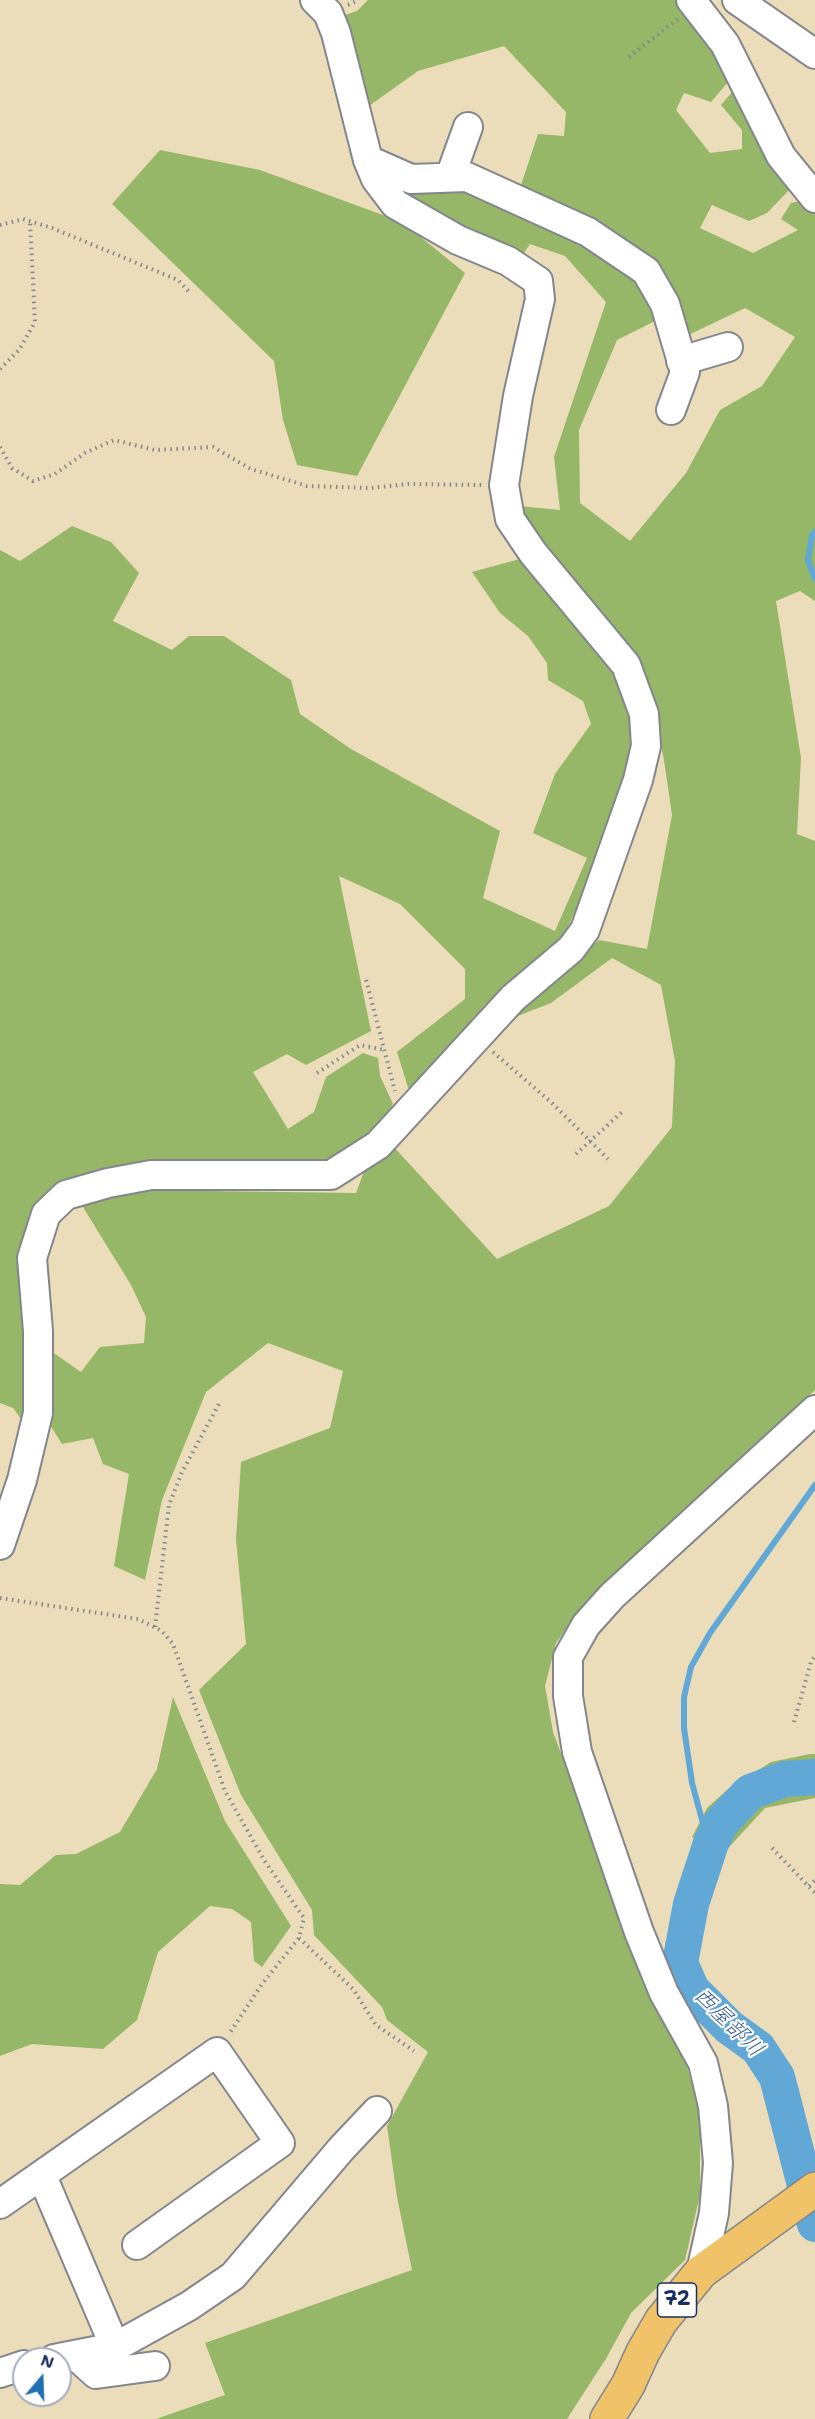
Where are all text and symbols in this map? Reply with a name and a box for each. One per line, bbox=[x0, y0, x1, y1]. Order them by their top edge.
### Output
water label: 西屋部川 bbox=[688, 1983, 768, 2063]
road number: 72 bbox=[658, 2283, 696, 2317]
north arrow bbox=[12, 2347, 72, 2407]
text: N bbox=[38, 2349, 57, 2373]

